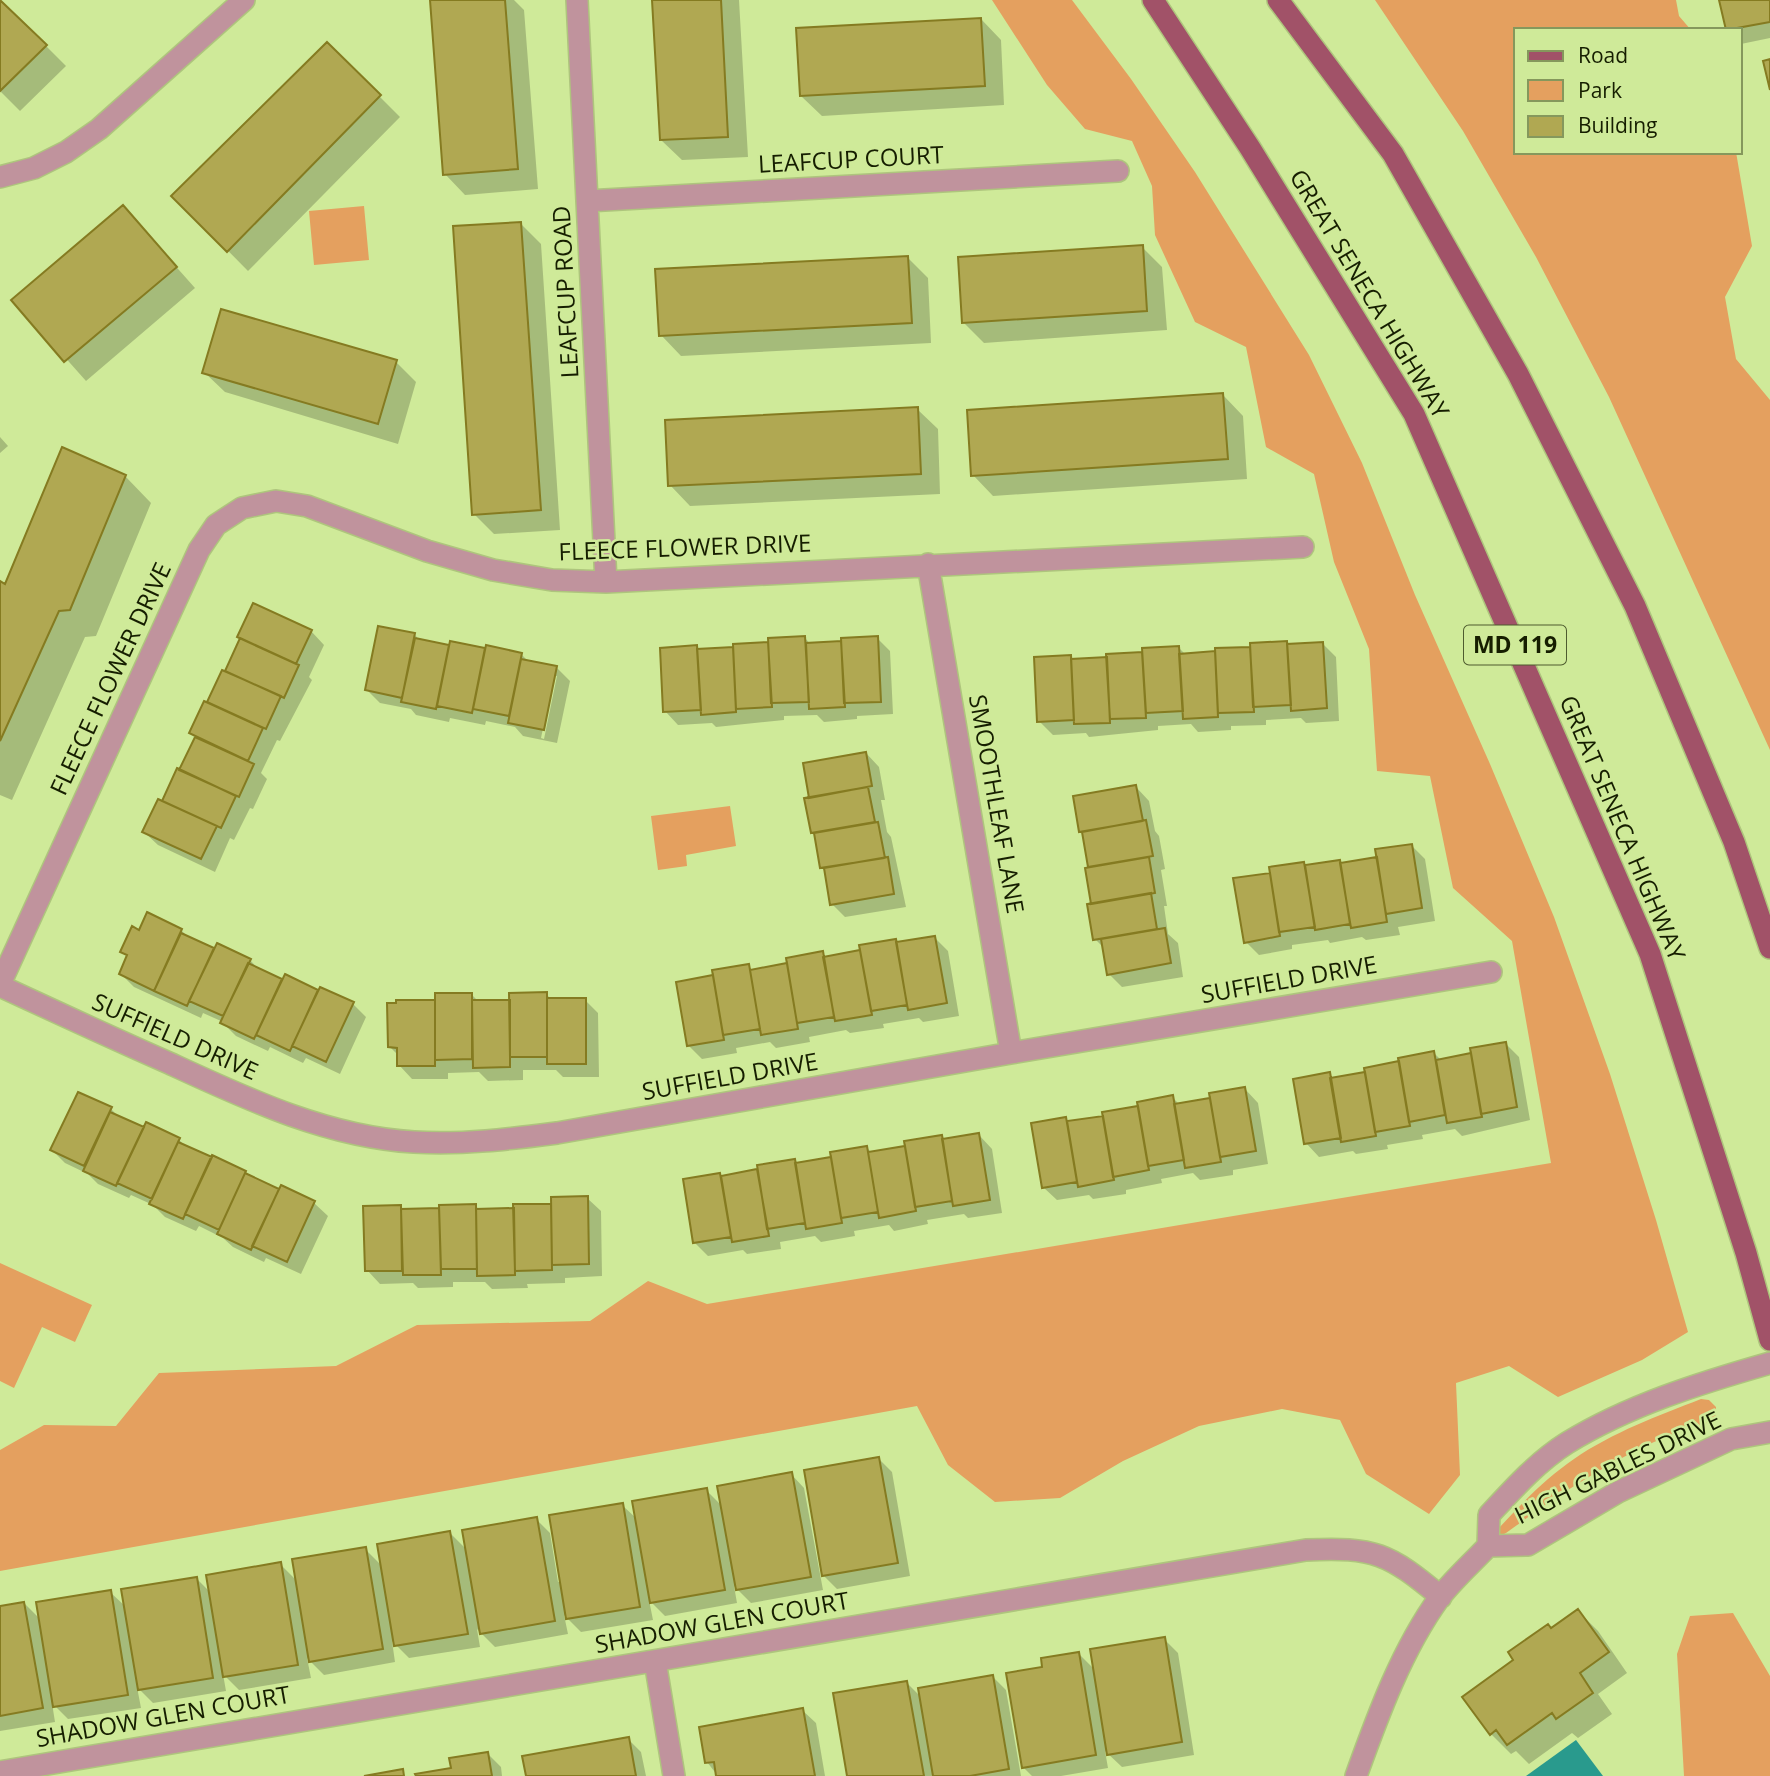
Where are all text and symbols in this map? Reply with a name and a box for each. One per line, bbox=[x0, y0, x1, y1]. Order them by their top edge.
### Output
legend bbox=[1514, 28, 1742, 154]
text: Road bbox=[1578, 41, 1628, 69]
text: Park bbox=[1578, 76, 1622, 104]
text: Building bbox=[1578, 111, 1657, 139]
street label: LEAFCUP COURT bbox=[757, 137, 945, 180]
street label: GREAT SENECA HIGHWAY bbox=[1283, 163, 1458, 424]
street label: LEAFCUP ROAD bbox=[544, 205, 586, 379]
street label: FLEECE FLOWER DRIVE bbox=[558, 526, 812, 567]
street label: FLEECE FLOWER DRIVE bbox=[41, 557, 178, 800]
road number: MD 119 bbox=[1464, 625, 1566, 664]
street label: GREAT SENECA HIGHWAY bbox=[1553, 690, 1694, 966]
street label: SMOOTHLEAF LANE bbox=[962, 692, 1033, 916]
street label: SUFFIELD DRIVE bbox=[1198, 947, 1379, 1010]
street label: SUFFIELD DRIVE bbox=[87, 984, 264, 1087]
street label: SUFFIELD DRIVE bbox=[639, 1044, 820, 1107]
street label: HIGH GABLES DRIVE bbox=[1509, 1402, 1726, 1531]
street label: SHADOW GLEN COURT bbox=[592, 1583, 851, 1660]
street label: SHADOW GLEN COURT bbox=[33, 1677, 292, 1754]

